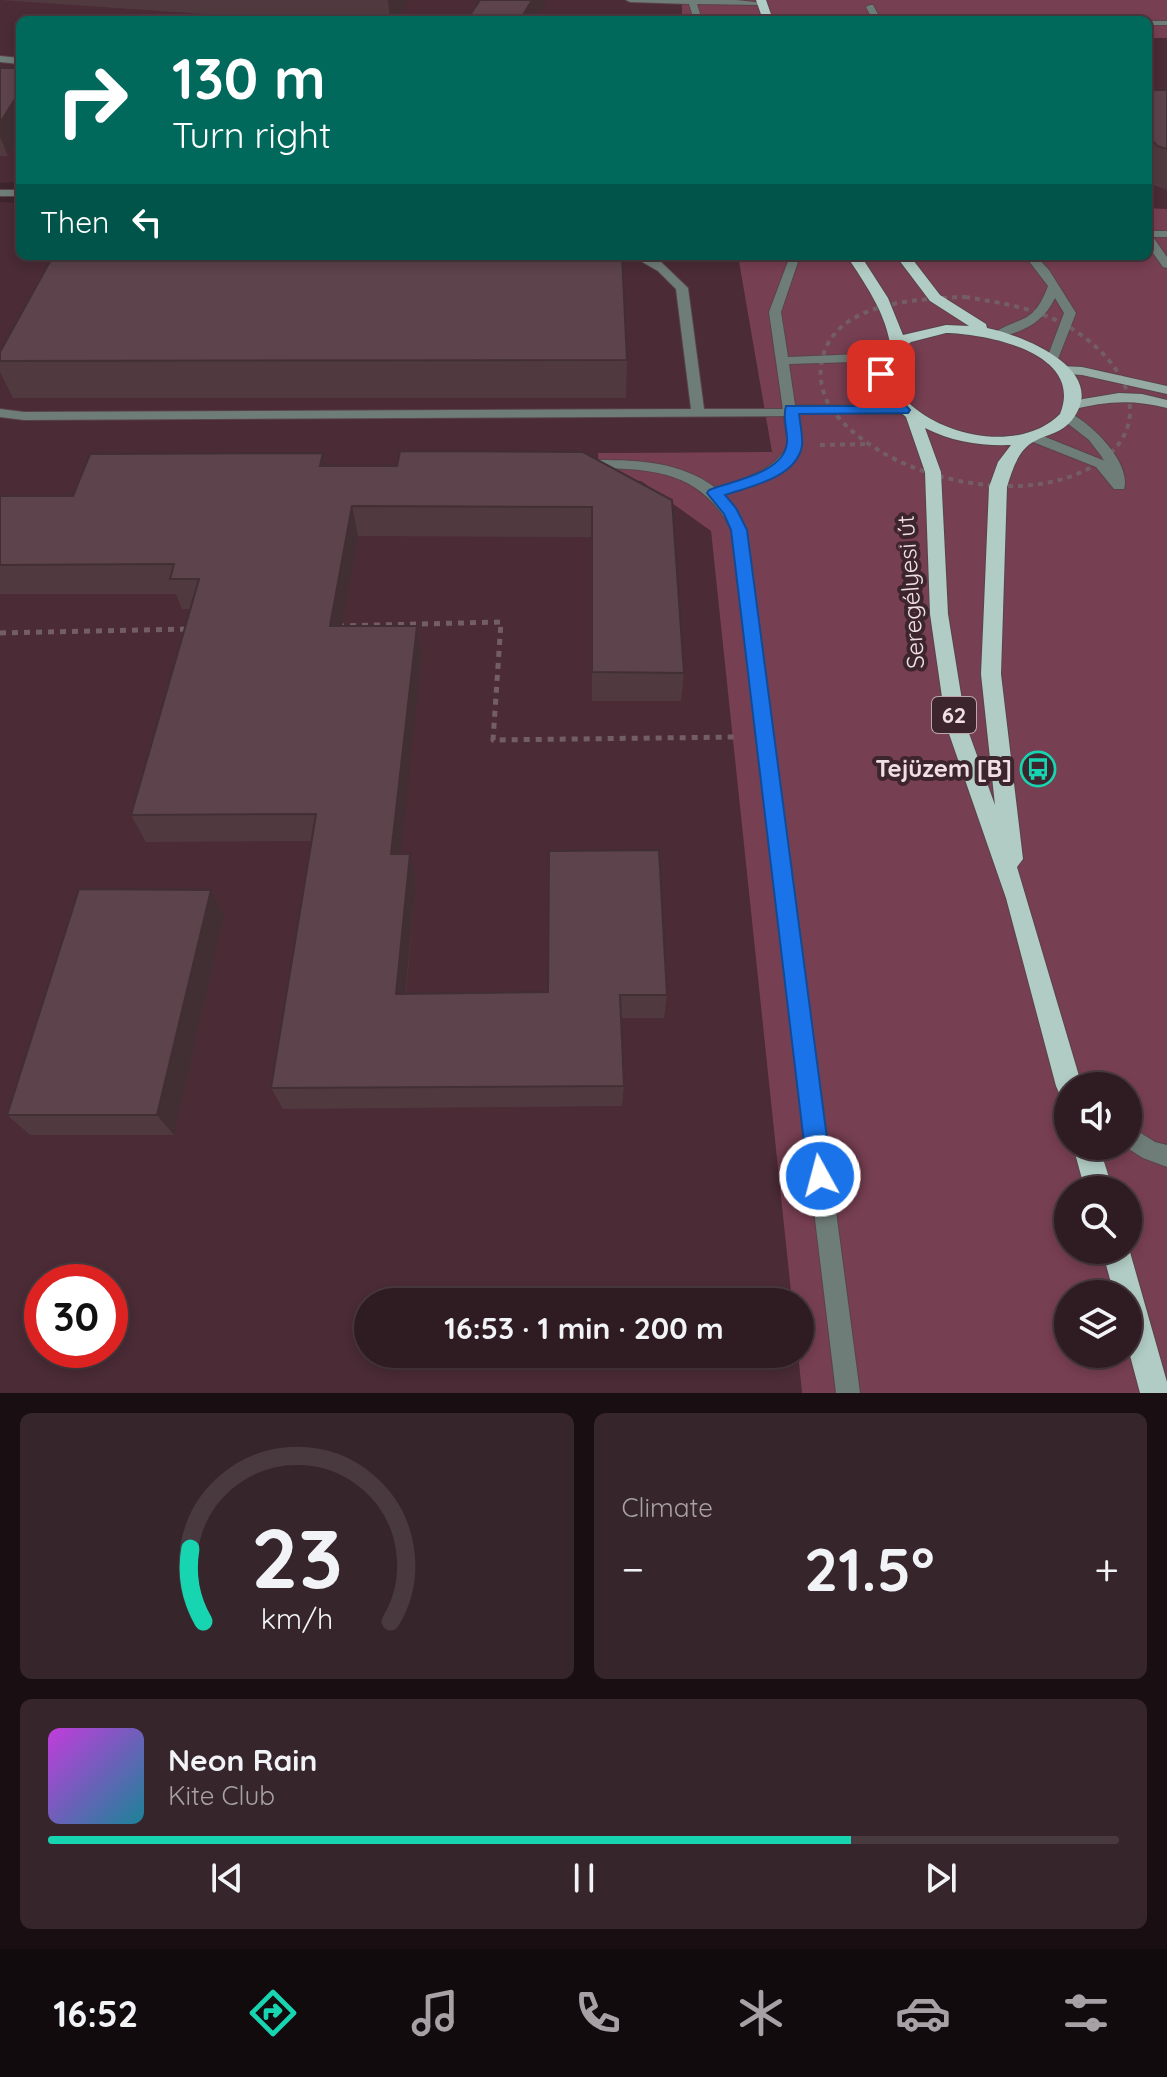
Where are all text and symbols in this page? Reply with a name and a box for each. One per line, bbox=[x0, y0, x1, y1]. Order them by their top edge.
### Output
text: 130 m bbox=[172, 43, 326, 113]
icon: right bbox=[40, 48, 144, 152]
text: Turn right bbox=[172, 112, 331, 157]
icon: left bbox=[125, 200, 169, 244]
text: Then bbox=[40, 203, 109, 241]
pin bbox=[847, 340, 915, 408]
icon: arrive bbox=[859, 352, 903, 396]
street label: Seregélyesi út bbox=[890, 514, 930, 670]
road number: 62 bbox=[932, 697, 976, 733]
bus stop icon: Tejüzem [B] bbox=[1019, 750, 1057, 788]
place label: Tejüzem [B] bbox=[875, 753, 1012, 783]
map controls bbox=[1054, 1072, 1142, 1368]
button: sound bbox=[1054, 1072, 1142, 1160]
position arrow bbox=[778, 1134, 862, 1218]
button: search bbox=[1054, 1176, 1142, 1264]
speed limit sign: 30 bbox=[24, 1264, 128, 1368]
button: layers bbox=[1054, 1280, 1142, 1368]
text: 16:53 · 1 min · 200 m bbox=[444, 1309, 724, 1347]
text: Climate bbox=[622, 1491, 713, 1524]
text: 23 bbox=[251, 1505, 343, 1609]
text: 21.5° bbox=[804, 1531, 935, 1606]
text: − bbox=[622, 1541, 644, 1596]
text: + bbox=[1094, 1541, 1119, 1596]
text: km/h bbox=[260, 1600, 333, 1636]
text: Neon Rain bbox=[168, 1741, 317, 1779]
text: Kite Club bbox=[168, 1779, 275, 1812]
icon: previous bbox=[205, 1856, 249, 1900]
icon: pause bbox=[562, 1856, 606, 1900]
icon: next bbox=[919, 1856, 963, 1900]
icon: directions bbox=[245, 1985, 301, 2041]
icon: music bbox=[407, 1985, 463, 2041]
icon: phone bbox=[570, 1985, 626, 2041]
icon: climate bbox=[733, 1985, 789, 2041]
icon: car bbox=[895, 1985, 951, 2041]
icon: filters bbox=[1058, 1985, 1114, 2041]
text: 16:52 bbox=[53, 1991, 138, 2036]

